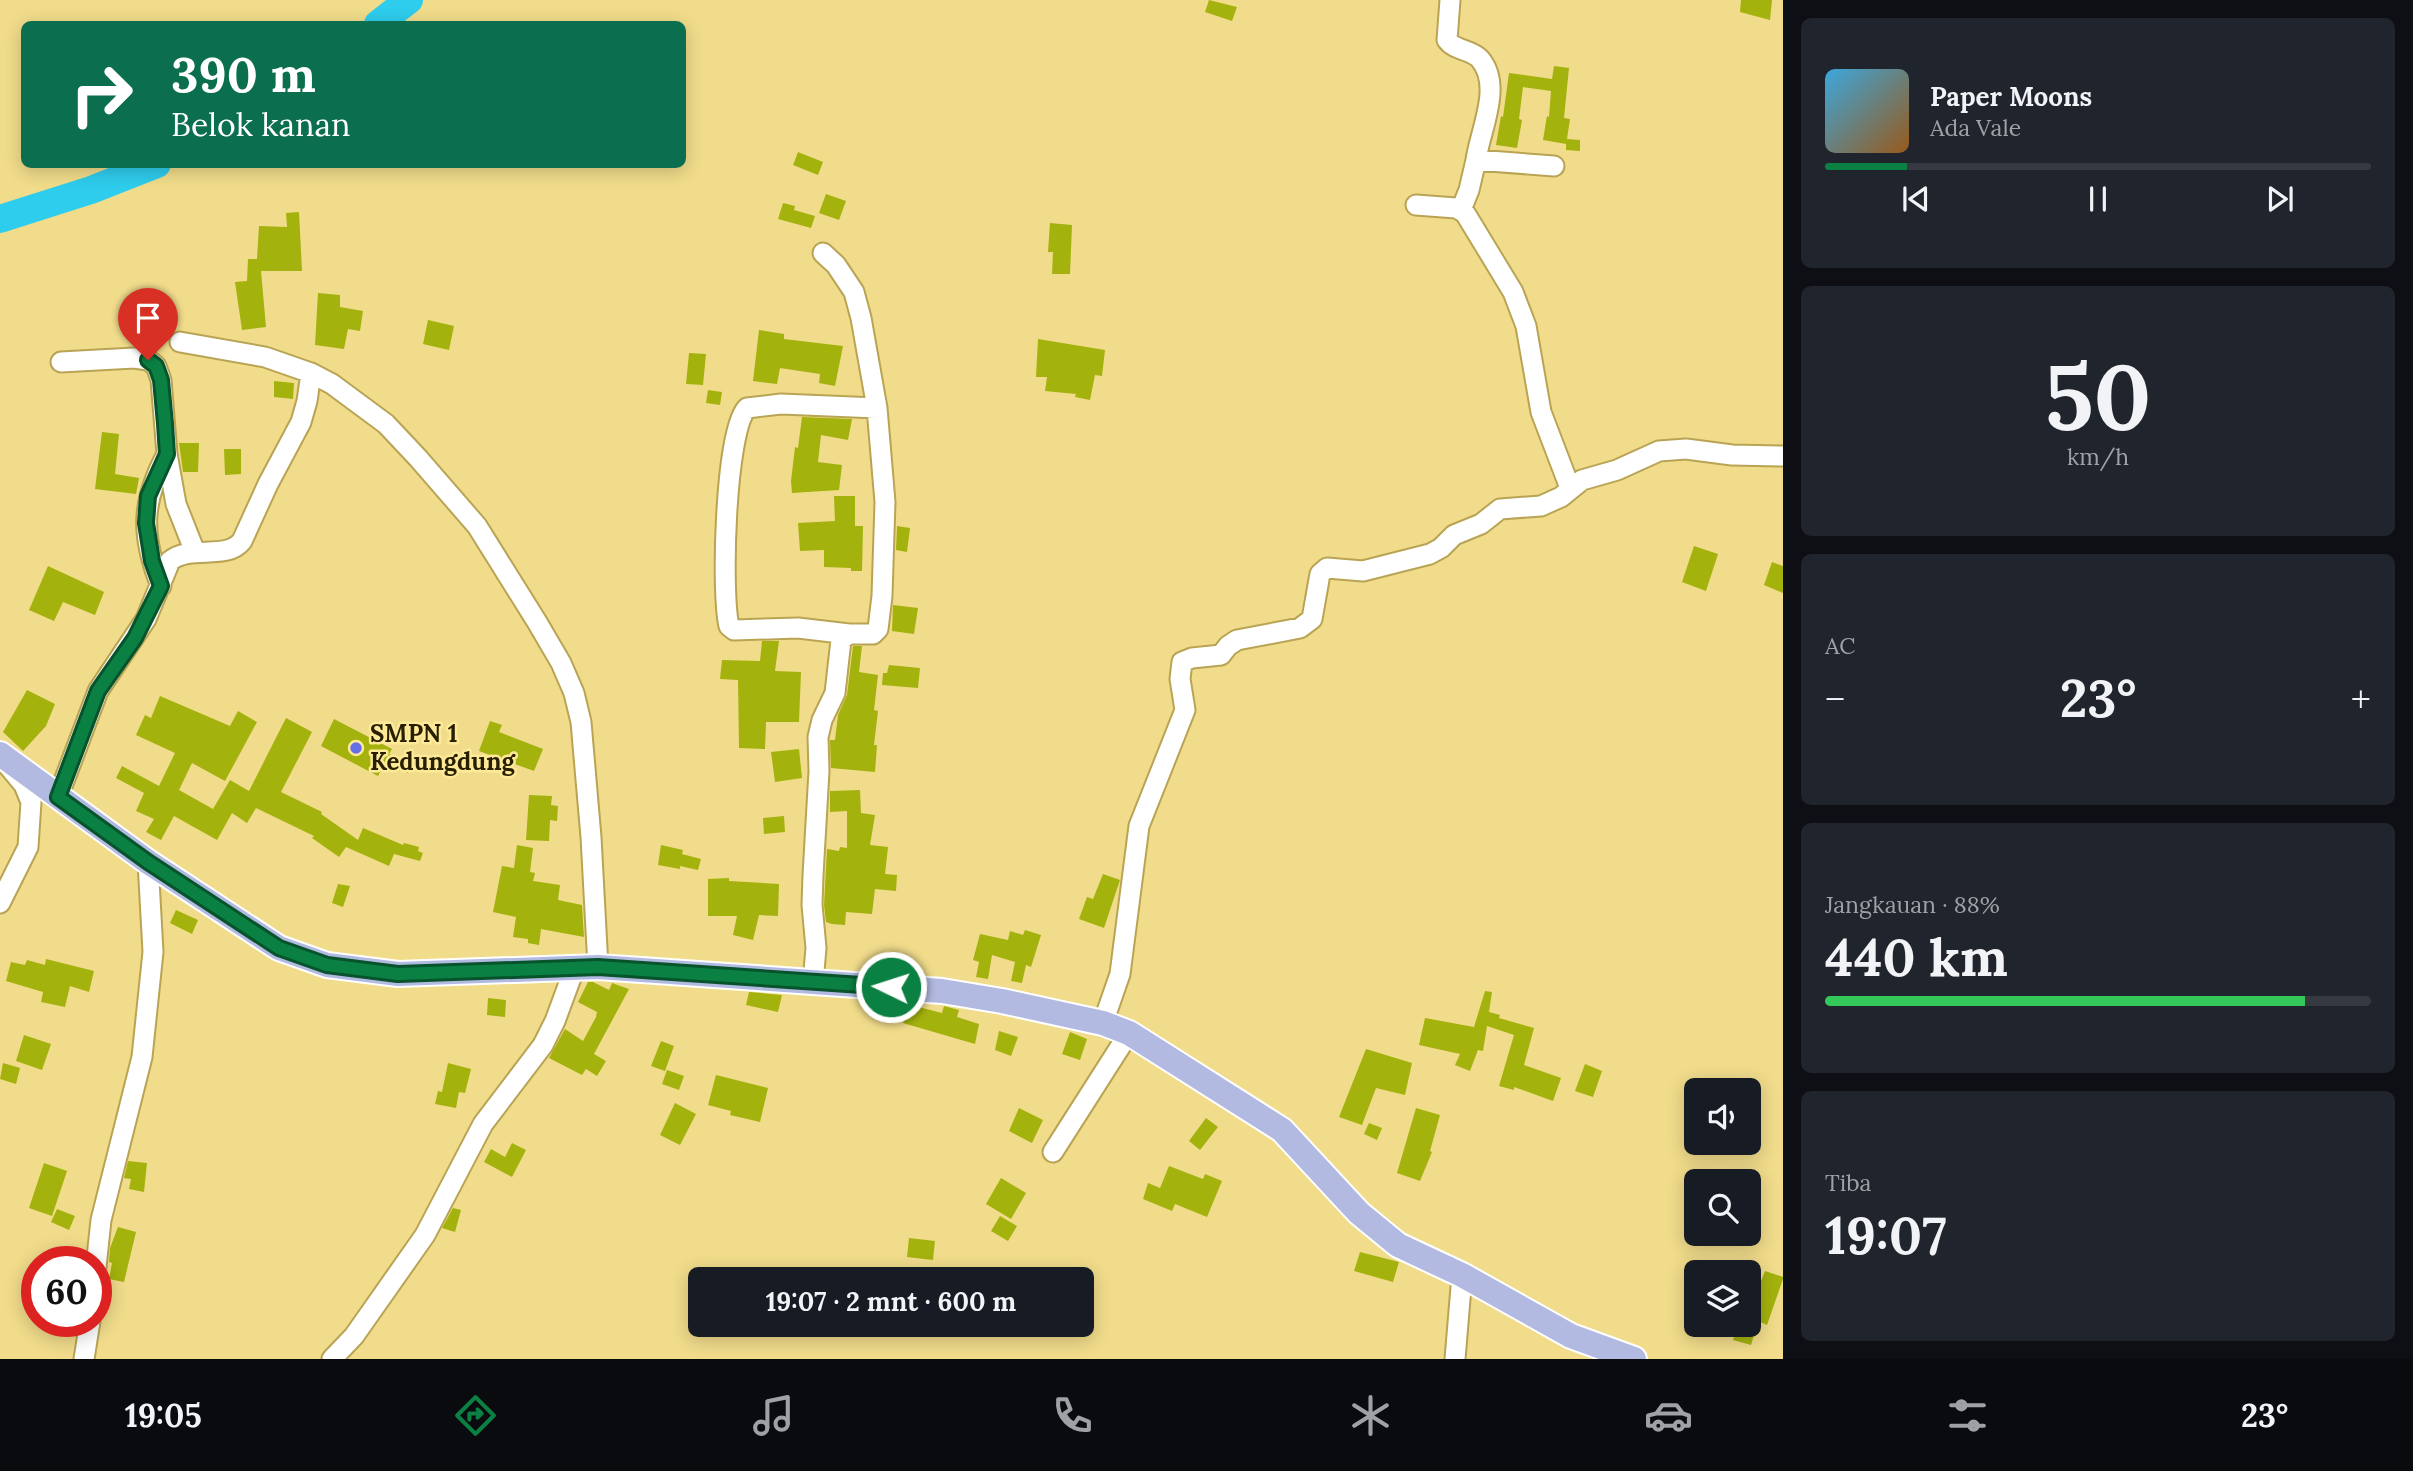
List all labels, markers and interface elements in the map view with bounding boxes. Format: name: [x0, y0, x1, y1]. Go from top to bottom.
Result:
text: 390 m: [171, 43, 316, 105]
icon: right: [56, 49, 147, 140]
text: Paper Moons: [1930, 80, 2092, 113]
text: Belok kanan: [171, 104, 350, 145]
text: Ada Vale: [1930, 113, 2021, 142]
icon: previous: [1897, 180, 1935, 218]
icon: pause: [2079, 180, 2117, 218]
icon: next: [2261, 180, 2299, 218]
pin: [118, 288, 178, 360]
icon: arrive: [129, 299, 167, 337]
text: 50: [2044, 338, 2152, 455]
text: km/h: [2067, 442, 2129, 471]
text: AC: [1825, 631, 1855, 660]
text: 23°: [2060, 665, 2136, 731]
text: −: [1825, 675, 1845, 723]
text: +: [2351, 675, 2371, 723]
place label: SMPN 1 Kedungdung: [370, 718, 516, 777]
marker: SMPN 1 Kedungdung: [348, 740, 364, 756]
text: Jangkauan · 88%: [1825, 890, 2000, 919]
text: 440 km: [1825, 924, 2008, 990]
position arrow: [854, 950, 928, 1024]
map controls: [1684, 1078, 1761, 1337]
button: sound: [1684, 1078, 1761, 1155]
text: Tiba: [1825, 1168, 1871, 1197]
button: search: [1684, 1169, 1761, 1246]
text: 19:07: [1825, 1202, 1947, 1268]
speed limit sign: 60: [21, 1246, 112, 1337]
button: layers: [1684, 1260, 1761, 1337]
text: 19:07 · 2 mnt · 600 m: [766, 1285, 1016, 1318]
icon: directions: [451, 1391, 500, 1440]
icon: music: [749, 1391, 798, 1440]
icon: phone: [1048, 1391, 1097, 1440]
icon: climate: [1346, 1391, 1395, 1440]
icon: car: [1644, 1391, 1693, 1440]
icon: filters: [1943, 1391, 1992, 1440]
text: 19:05: [125, 1395, 202, 1436]
text: 23°: [2241, 1395, 2288, 1436]

